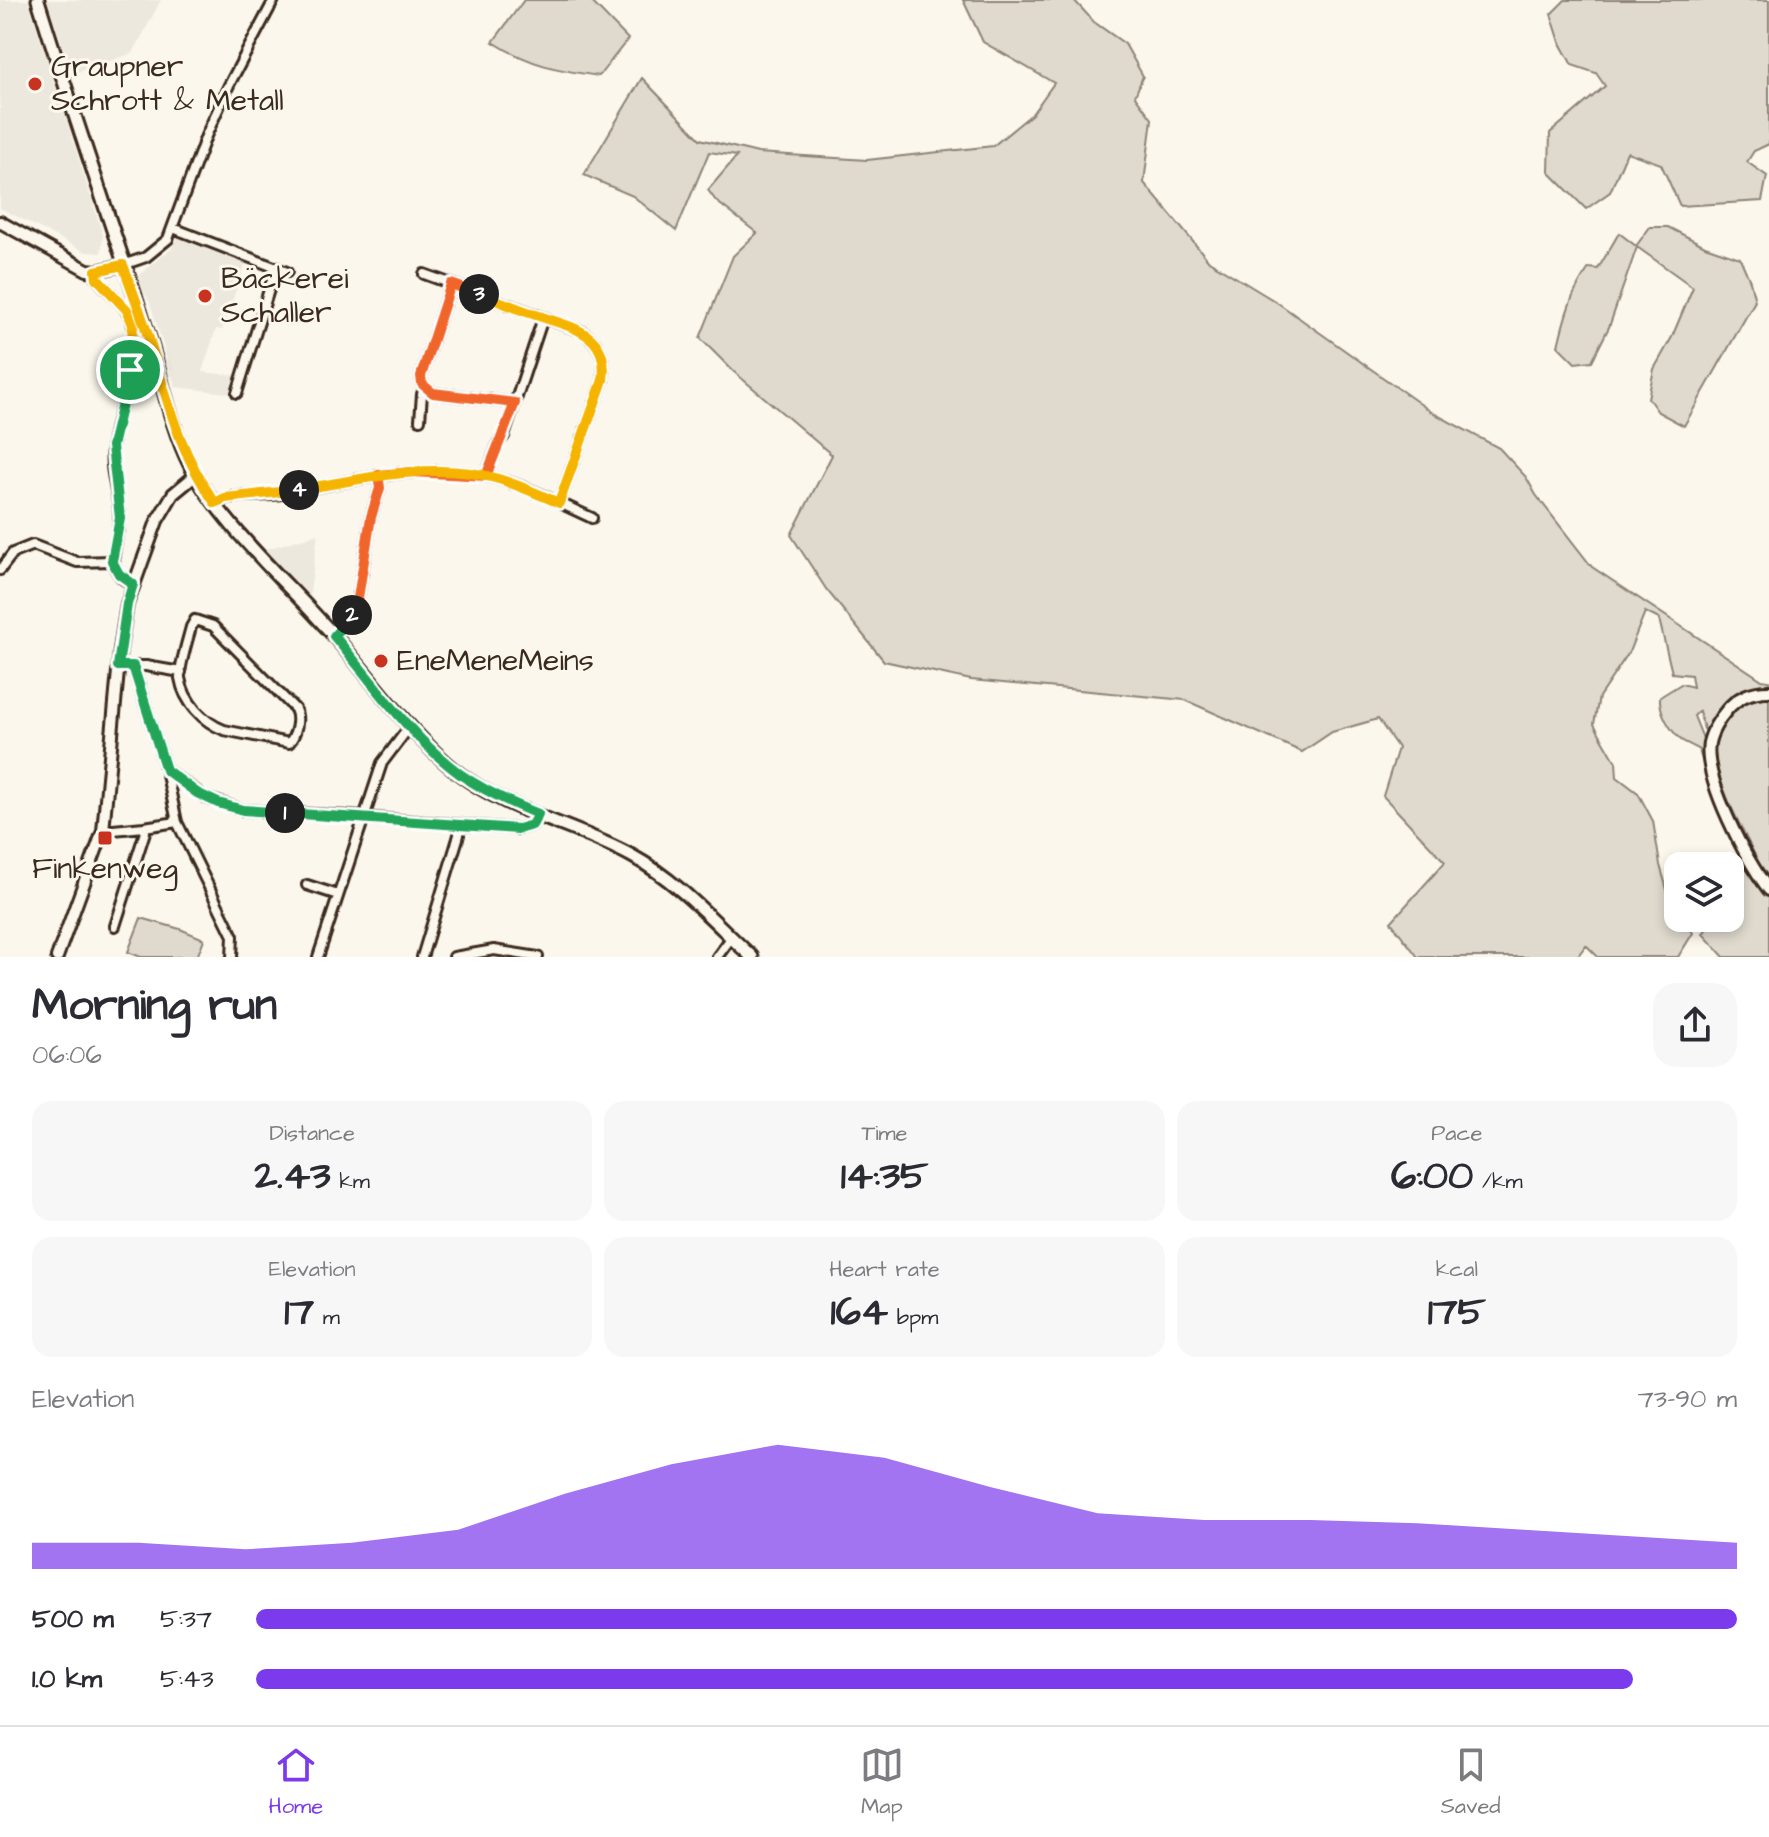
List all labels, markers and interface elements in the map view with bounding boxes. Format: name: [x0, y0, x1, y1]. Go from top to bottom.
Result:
place label: Graupner Schrott & Metall: [51, 46, 284, 122]
marker: Graupner Schrott & Metall: [26, 75, 44, 93]
place label: Bäckerei Schaller: [221, 258, 349, 334]
pin: 3: [459, 274, 499, 314]
text: 3: [473, 278, 485, 309]
marker: Bäckerei Schaller: [196, 287, 214, 305]
pin: [96, 336, 164, 404]
icon: arrive: [108, 348, 152, 392]
pin: 4: [279, 470, 319, 510]
text: 4: [292, 474, 306, 505]
pin: 2: [332, 595, 372, 635]
text: 2: [346, 599, 358, 630]
place label: EneMeneMeins: [397, 640, 594, 682]
marker: EneMeneMeins: [372, 652, 390, 670]
pin: 1: [265, 793, 305, 833]
text: 1: [284, 797, 286, 828]
marker: Finkenweg: [96, 829, 114, 847]
place label: Finkenweg: [32, 848, 178, 891]
map controls: [1664, 852, 1744, 932]
button: layers: [1664, 852, 1744, 932]
text: Morning run: [32, 976, 277, 1037]
button: share: [1653, 983, 1737, 1067]
text: 06:06: [32, 1037, 102, 1073]
text: Distance: [269, 1118, 355, 1149]
text: Time: [861, 1118, 908, 1149]
text: Pace: [1431, 1118, 1482, 1149]
text: 2.43: [254, 1149, 330, 1204]
text: 14:35: [841, 1149, 928, 1204]
text: 6:00: [1391, 1149, 1473, 1204]
text: km: [330, 1166, 370, 1197]
text: /km: [1473, 1166, 1523, 1197]
text: Elevation: [269, 1254, 355, 1285]
text: Heart rate: [829, 1254, 940, 1285]
text: kcal: [1436, 1254, 1478, 1285]
text: 17: [284, 1285, 314, 1340]
text: 164: [831, 1285, 888, 1340]
text: 175: [1428, 1285, 1486, 1340]
text: m: [314, 1302, 340, 1333]
text: bpm: [888, 1302, 938, 1333]
text: Elevation: [32, 1381, 134, 1417]
text: 73–90 m: [1638, 1381, 1737, 1417]
text: 500 m: [32, 1601, 114, 1637]
text: 5:37: [160, 1601, 212, 1637]
text: 1.0 km: [32, 1661, 102, 1697]
text: 5:43: [160, 1661, 214, 1697]
tab: Home: [268, 1743, 323, 1822]
tab: Map: [860, 1743, 904, 1822]
tab: Saved: [1441, 1743, 1501, 1822]

